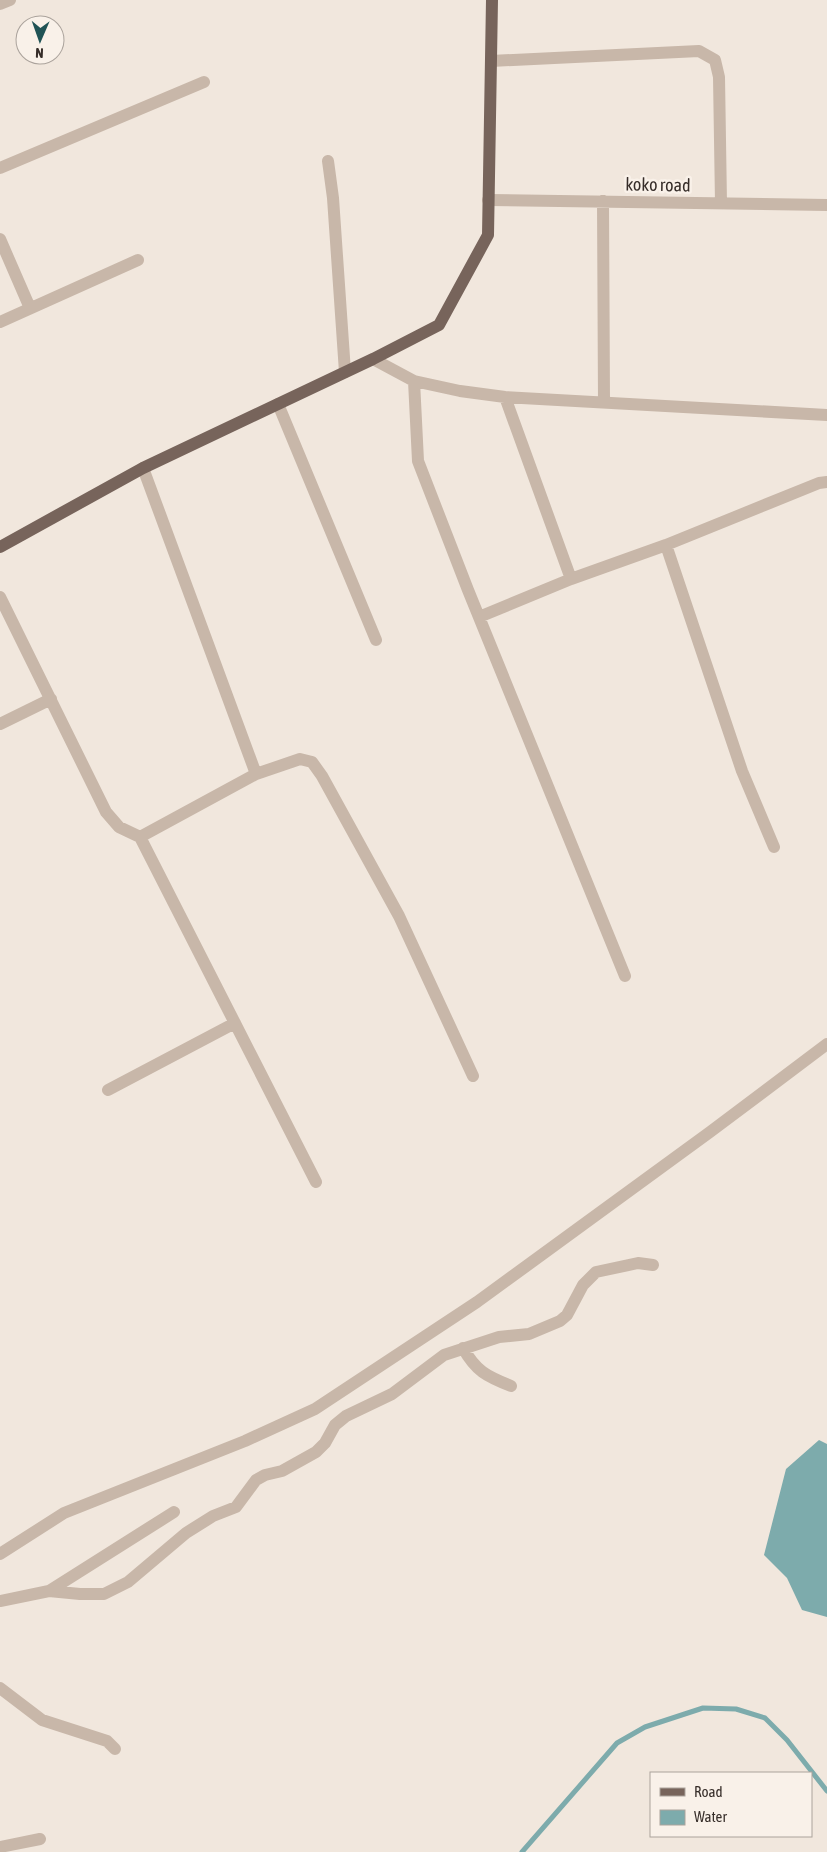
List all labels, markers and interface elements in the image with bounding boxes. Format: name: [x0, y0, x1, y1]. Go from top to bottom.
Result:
north arrow: [15, 15, 65, 65]
text: N: [35, 45, 44, 61]
street label: koko road: [625, 173, 691, 196]
legend: [650, 1772, 812, 1837]
text: Road: [694, 1783, 723, 1800]
text: Water: [694, 1808, 727, 1825]

